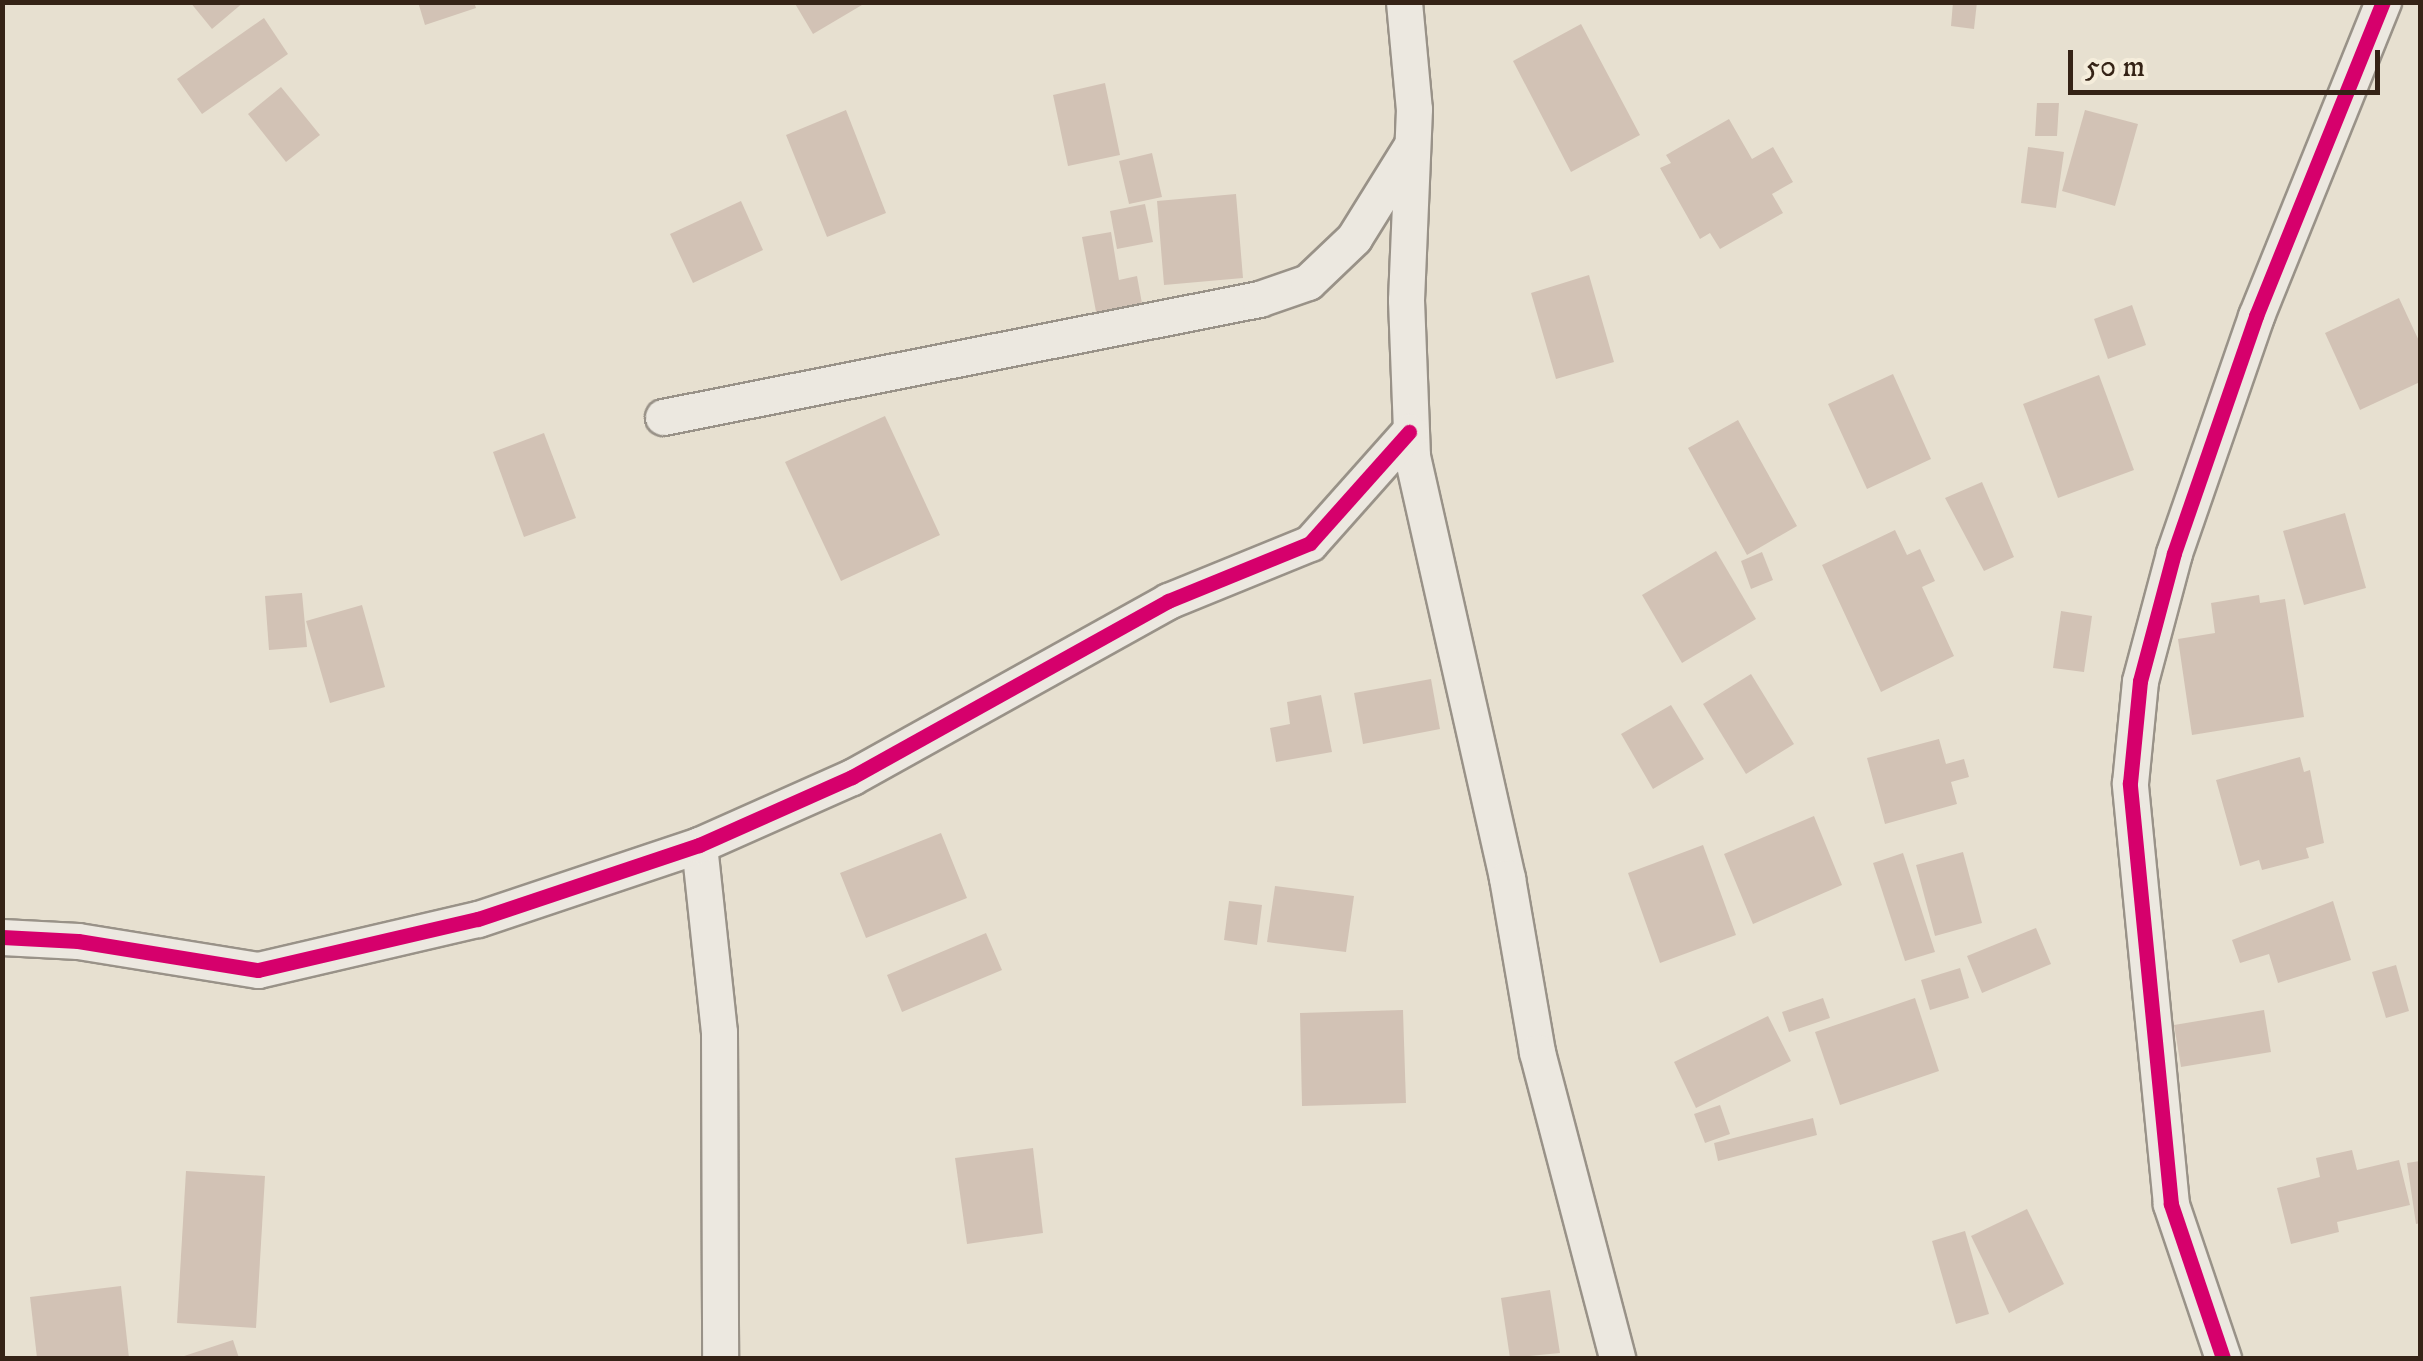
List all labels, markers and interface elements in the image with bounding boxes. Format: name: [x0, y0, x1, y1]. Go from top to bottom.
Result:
scale bar: [2073, 30, 2386, 92]
text: 50 m: [2085, 49, 2145, 86]

